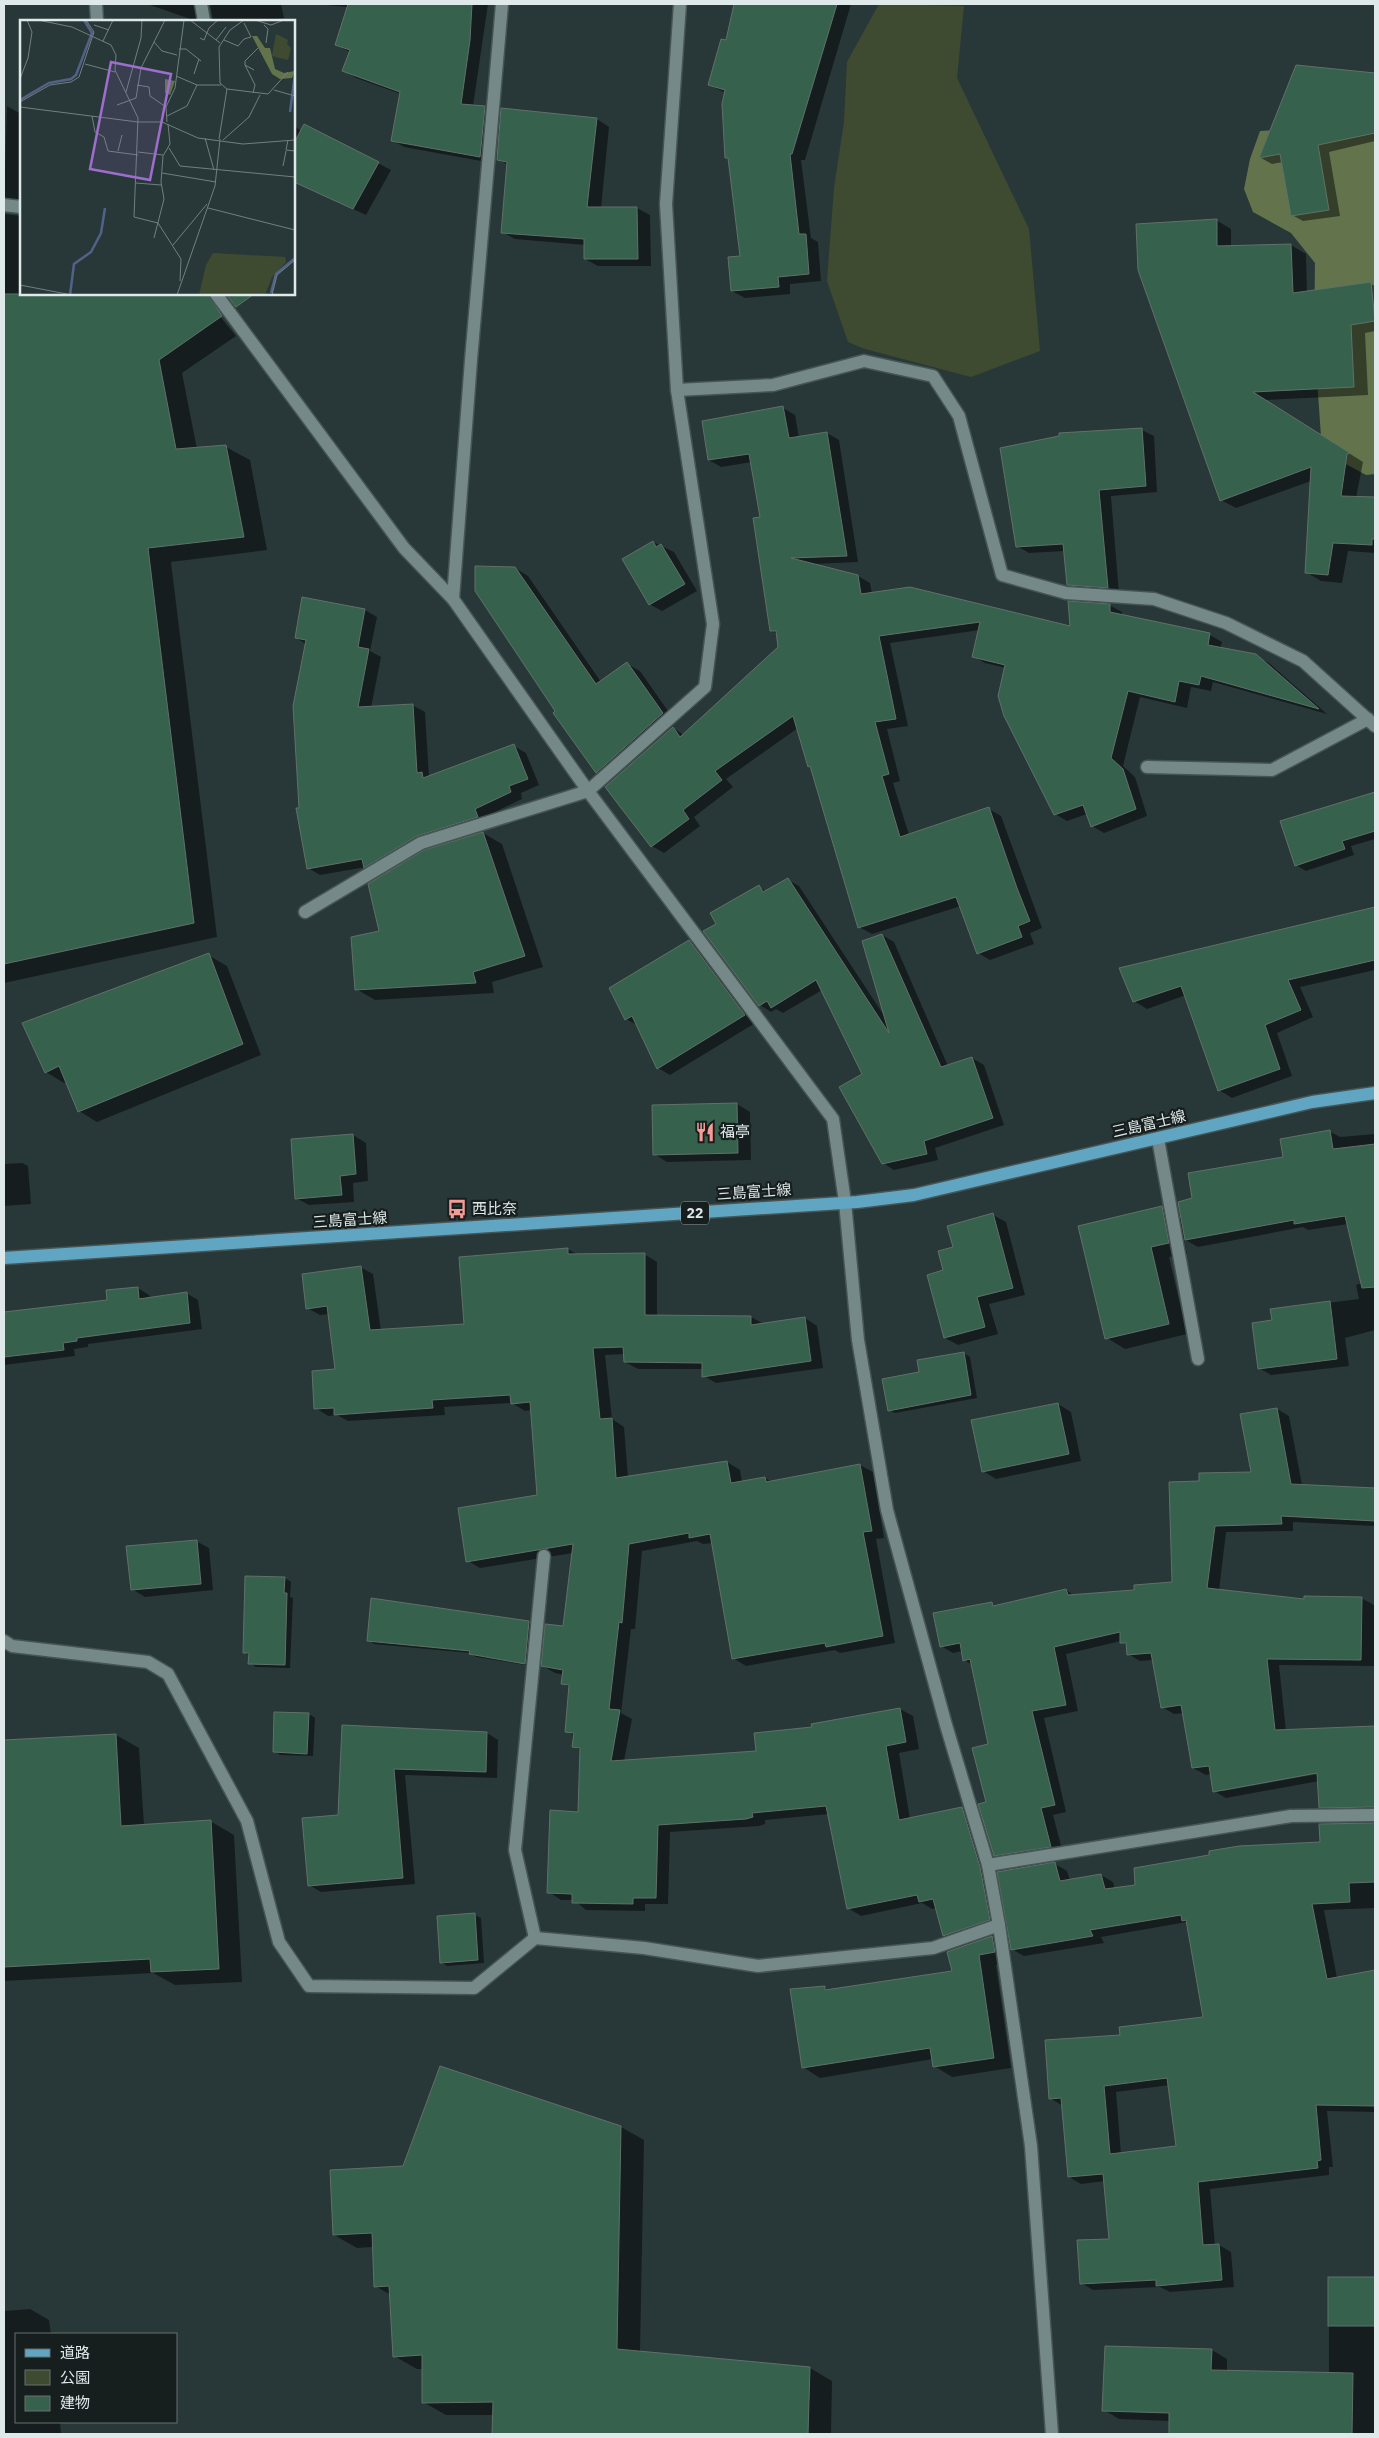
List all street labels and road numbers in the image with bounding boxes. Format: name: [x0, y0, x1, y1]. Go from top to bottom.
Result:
street label: 三島富士線: [1110, 1106, 1188, 1141]
street label: 三島富士線: [716, 1179, 792, 1204]
road number: 22: [681, 1202, 709, 1224]
street label: 三島富士線: [312, 1207, 388, 1232]

